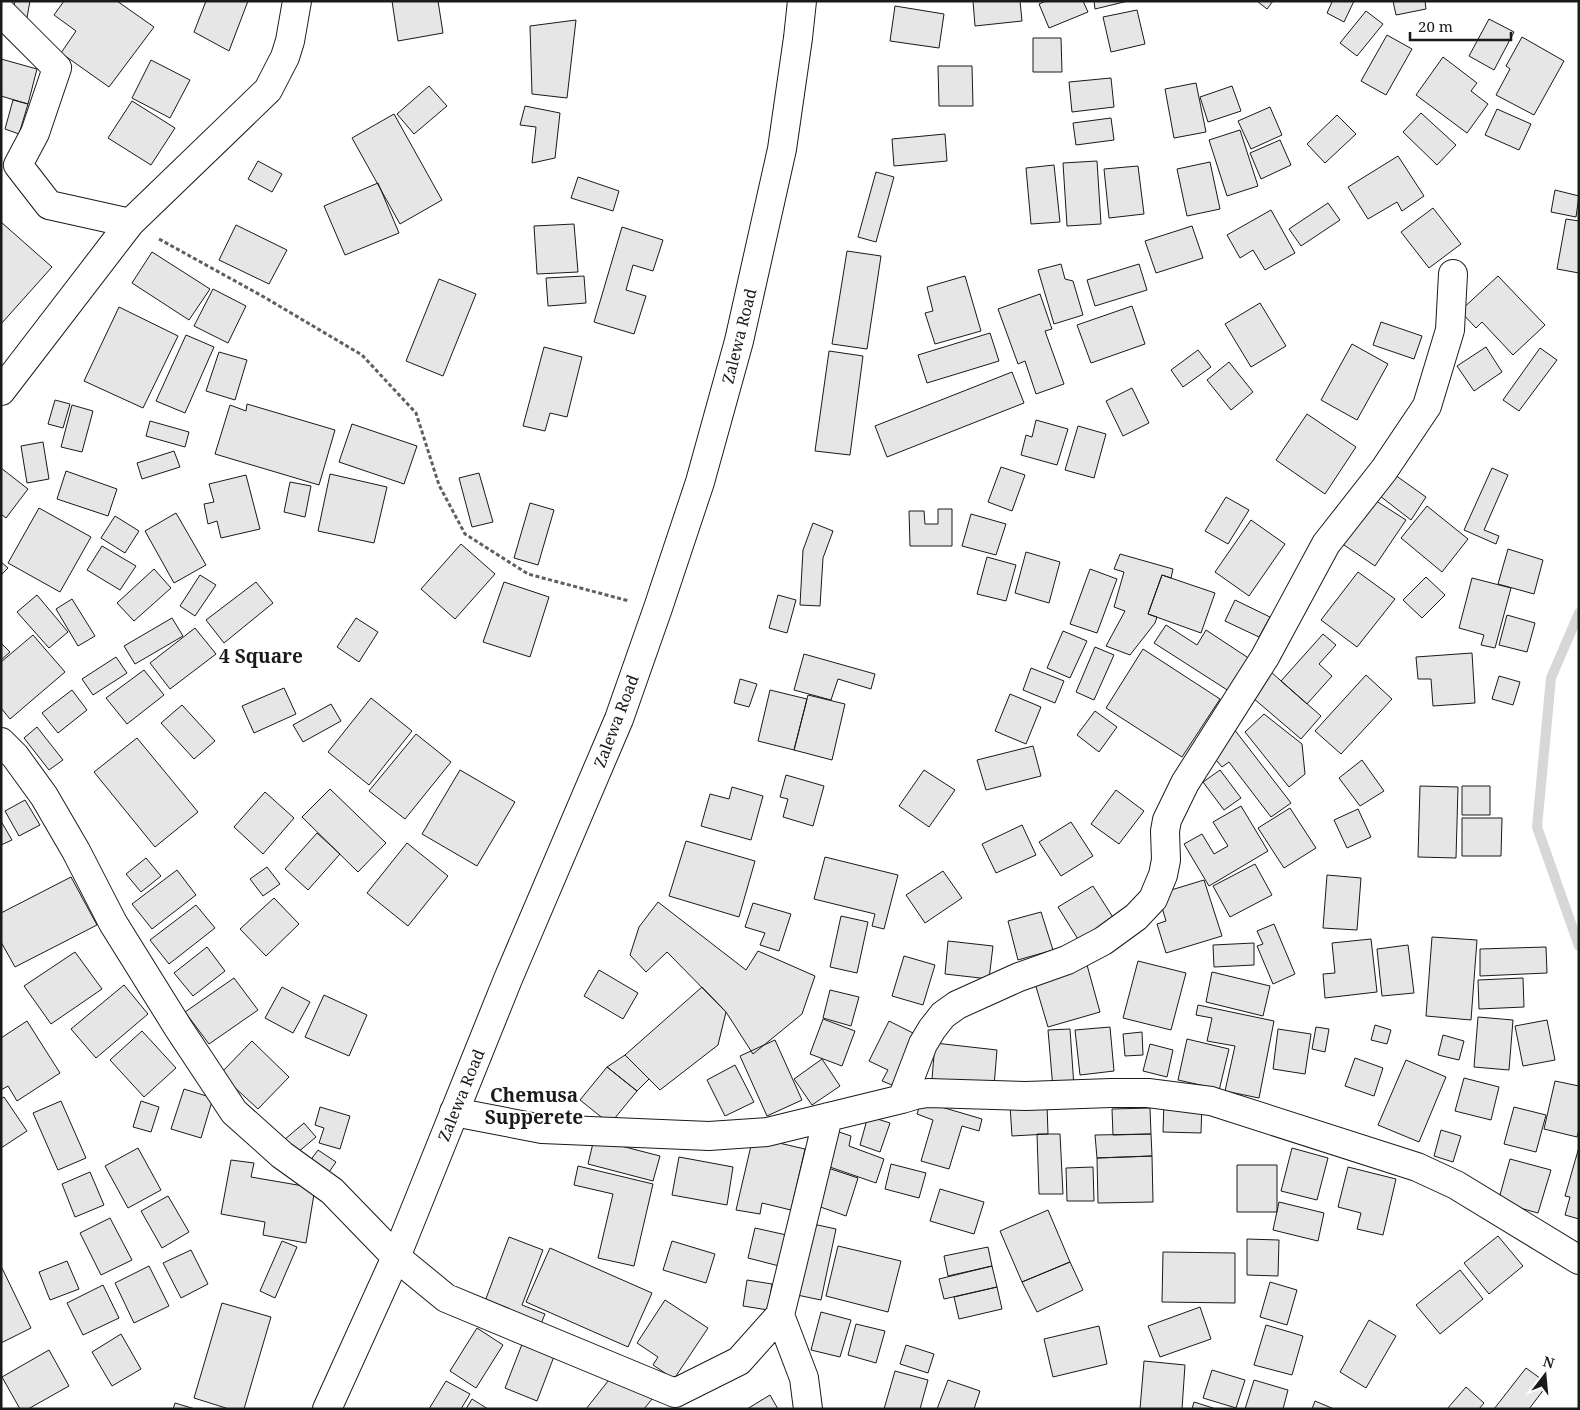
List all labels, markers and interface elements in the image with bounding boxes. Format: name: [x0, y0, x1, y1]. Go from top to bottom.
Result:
scale bar: [1410, 10, 1511, 42]
text: 20 m: [1418, 16, 1453, 36]
street label: Zalewa Road: [717, 286, 762, 386]
district label: 4 Square: [219, 643, 303, 669]
street label: Zalewa Road: [588, 671, 644, 770]
street label: Zalewa Road: [433, 1046, 490, 1144]
district label: Chemusa Supperete: [485, 1082, 583, 1130]
north arrow: [1520, 1350, 1570, 1400]
text: N: [1541, 1351, 1557, 1373]

